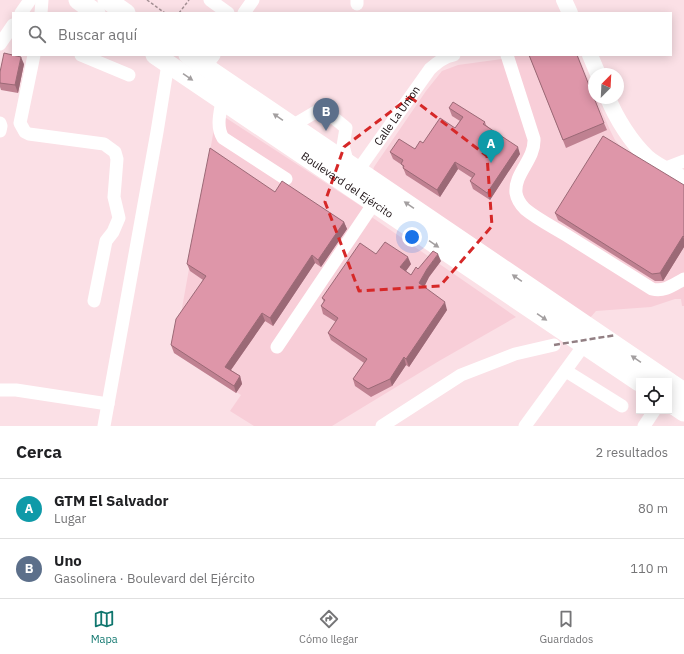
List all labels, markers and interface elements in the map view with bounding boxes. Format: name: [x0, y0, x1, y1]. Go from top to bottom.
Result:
search box: [12, 12, 672, 56]
icon: search: [26, 23, 48, 45]
text: Buscar aquí: [58, 25, 137, 44]
north arrow: [588, 68, 624, 104]
one-way arrow: [182, 73, 193, 81]
street label: Calle La Union: [371, 83, 423, 148]
pin: B: [313, 98, 339, 131]
one-way arrow: [273, 113, 283, 121]
pin: A: [478, 130, 504, 163]
street label: Boulevard del Ejército: [298, 149, 396, 221]
one-way arrow: [404, 201, 415, 209]
your location: [402, 227, 422, 247]
one-way arrow: [429, 240, 440, 248]
one-way arrow: [512, 274, 522, 282]
one-way arrow: [537, 313, 547, 321]
one-way arrow: [630, 355, 641, 363]
map controls: [636, 378, 672, 414]
button: locate: [636, 378, 672, 414]
text: Cerca: [16, 441, 62, 463]
text: 2 resultados: [595, 444, 668, 461]
text: GTM El Salvador: [54, 491, 168, 510]
text: A: [25, 500, 33, 517]
text: 80 m: [638, 500, 668, 517]
text: Lugar: [54, 510, 86, 527]
text: Uno: [54, 551, 82, 570]
text: B: [25, 560, 33, 577]
text: 110 m: [630, 560, 668, 577]
text: Gasolinera · Boulevard del Ejército: [54, 570, 255, 587]
tab: Mapa: [91, 608, 118, 646]
tab: Cómo llegar: [299, 608, 358, 646]
tab: Guardados: [539, 608, 593, 646]

